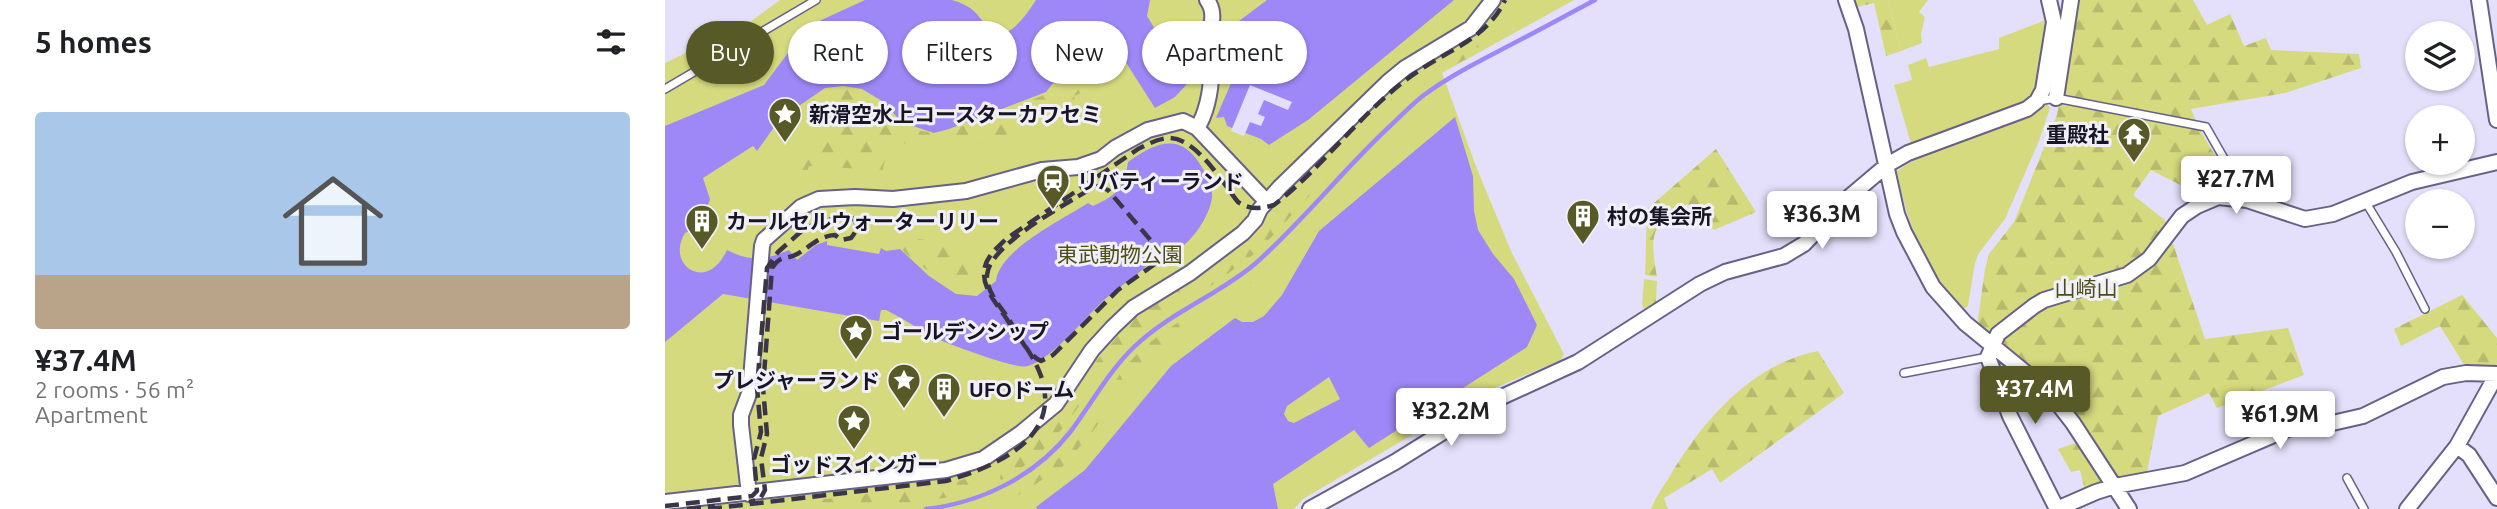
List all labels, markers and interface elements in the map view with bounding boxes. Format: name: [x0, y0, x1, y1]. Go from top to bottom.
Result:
chip: Buy: [686, 21, 774, 84]
chip: Rent: [788, 21, 888, 84]
chip: Filters: [902, 21, 1017, 84]
chip: New: [1031, 21, 1128, 84]
chip: Apartment: [1142, 21, 1307, 84]
map controls: [2405, 21, 2475, 259]
button: layers: [2405, 21, 2475, 91]
icon: filters: [592, 23, 630, 61]
text: 5 homes: [35, 25, 152, 59]
place icon: 新滑空水上コースターカワセミ: [766, 95, 804, 144]
place label: 新滑空水上コースターカワセミ: [809, 102, 1102, 126]
button: +: [2405, 105, 2475, 175]
temple icon: 重殿社: [2115, 115, 2153, 164]
place label: 重殿社: [2046, 122, 2109, 146]
pin: ¥27.7M: [2179, 156, 2293, 216]
icon: home: [270, 158, 396, 284]
station icon: リバティーランド: [1034, 162, 1072, 211]
text: ¥27.7M: [2197, 166, 2275, 191]
place label: リバティーランド: [1077, 169, 1244, 193]
button: −: [2405, 189, 2475, 259]
pin: ¥36.3M: [1765, 191, 1879, 251]
building icon: 村の集会所: [1564, 197, 1602, 246]
text: ¥36.3M: [1783, 201, 1861, 226]
building icon: カールセルウォーターリリー: [683, 202, 721, 251]
place label: 村の集会所: [1607, 204, 1712, 228]
place label: カールセルウォーターリリー: [726, 209, 999, 233]
park label: 東武動物公園: [1057, 242, 1183, 266]
park label: 山崎山: [2055, 276, 2118, 300]
place icon: ゴールデンシップ: [837, 312, 875, 361]
place label: ゴールデンシップ: [881, 319, 1049, 343]
text: ¥37.4M: [35, 343, 137, 377]
place icon: プレジャーランド: [885, 361, 923, 410]
pin: ¥37.4M: [1978, 366, 2092, 426]
place label: プレジャーランド: [713, 368, 880, 392]
building icon: UFOドーム: [925, 370, 963, 419]
text: ¥37.4M: [1996, 376, 2074, 401]
text: 2 rooms · 56 m²: [35, 377, 194, 402]
place label: UFOドーム: [969, 377, 1074, 401]
pin: ¥32.2M: [1394, 388, 1508, 448]
pin: ¥61.9M: [2223, 392, 2337, 451]
text: ¥32.2M: [1412, 398, 1490, 423]
text: ¥61.9M: [2241, 401, 2319, 426]
text: Apartment: [35, 402, 148, 427]
place icon: ゴッドスインガー: [835, 402, 873, 451]
place label: ゴッドスインガー: [770, 452, 938, 476]

